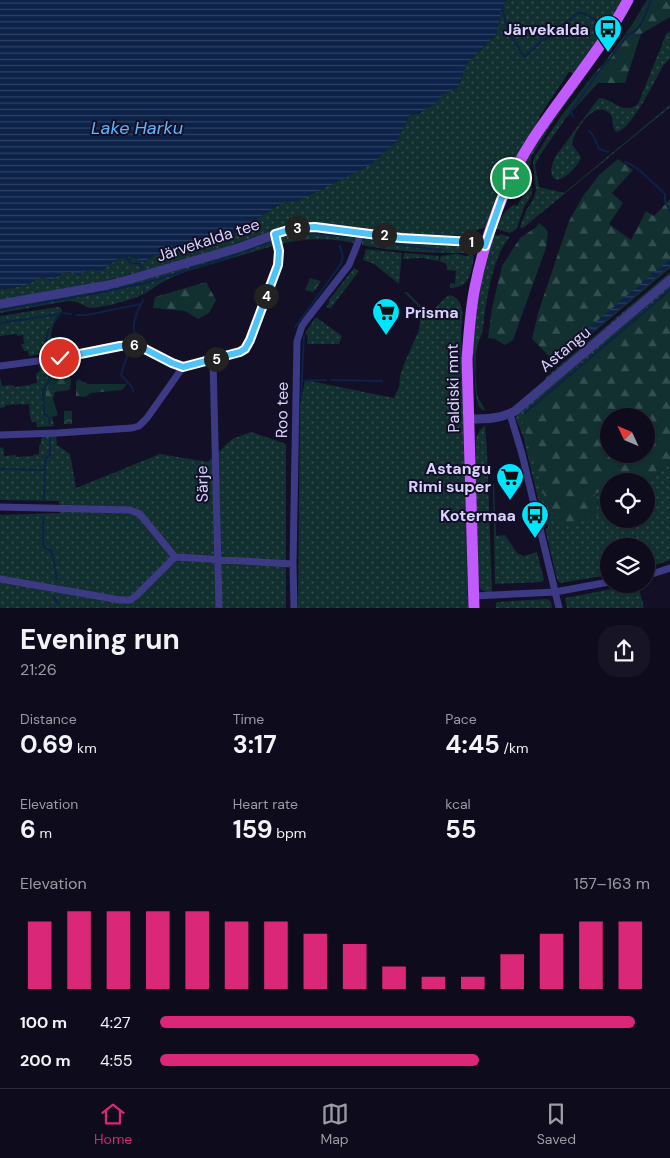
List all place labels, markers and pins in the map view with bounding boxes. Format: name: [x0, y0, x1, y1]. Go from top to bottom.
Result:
bus stop icon: Järvekalda: [593, 14, 623, 53]
place label: Järvekalda: [504, 19, 589, 40]
pin: [490, 157, 532, 199]
pin: 3: [284, 216, 310, 240]
pin: 2: [372, 222, 396, 248]
pin: 1: [458, 230, 484, 254]
pin: 4: [254, 284, 278, 308]
supermarket icon: Prisma: [371, 297, 401, 336]
place label: Prisma: [405, 302, 459, 323]
pin: 6: [122, 332, 146, 358]
pin: [39, 337, 81, 379]
pin: 5: [204, 346, 228, 372]
place label: Astangu Rimi super: [408, 458, 491, 497]
supermarket icon: Astangu Rimi super: [495, 462, 525, 501]
bus stop icon: Kotermaa: [520, 500, 550, 539]
place label: Kotermaa: [440, 505, 516, 526]

